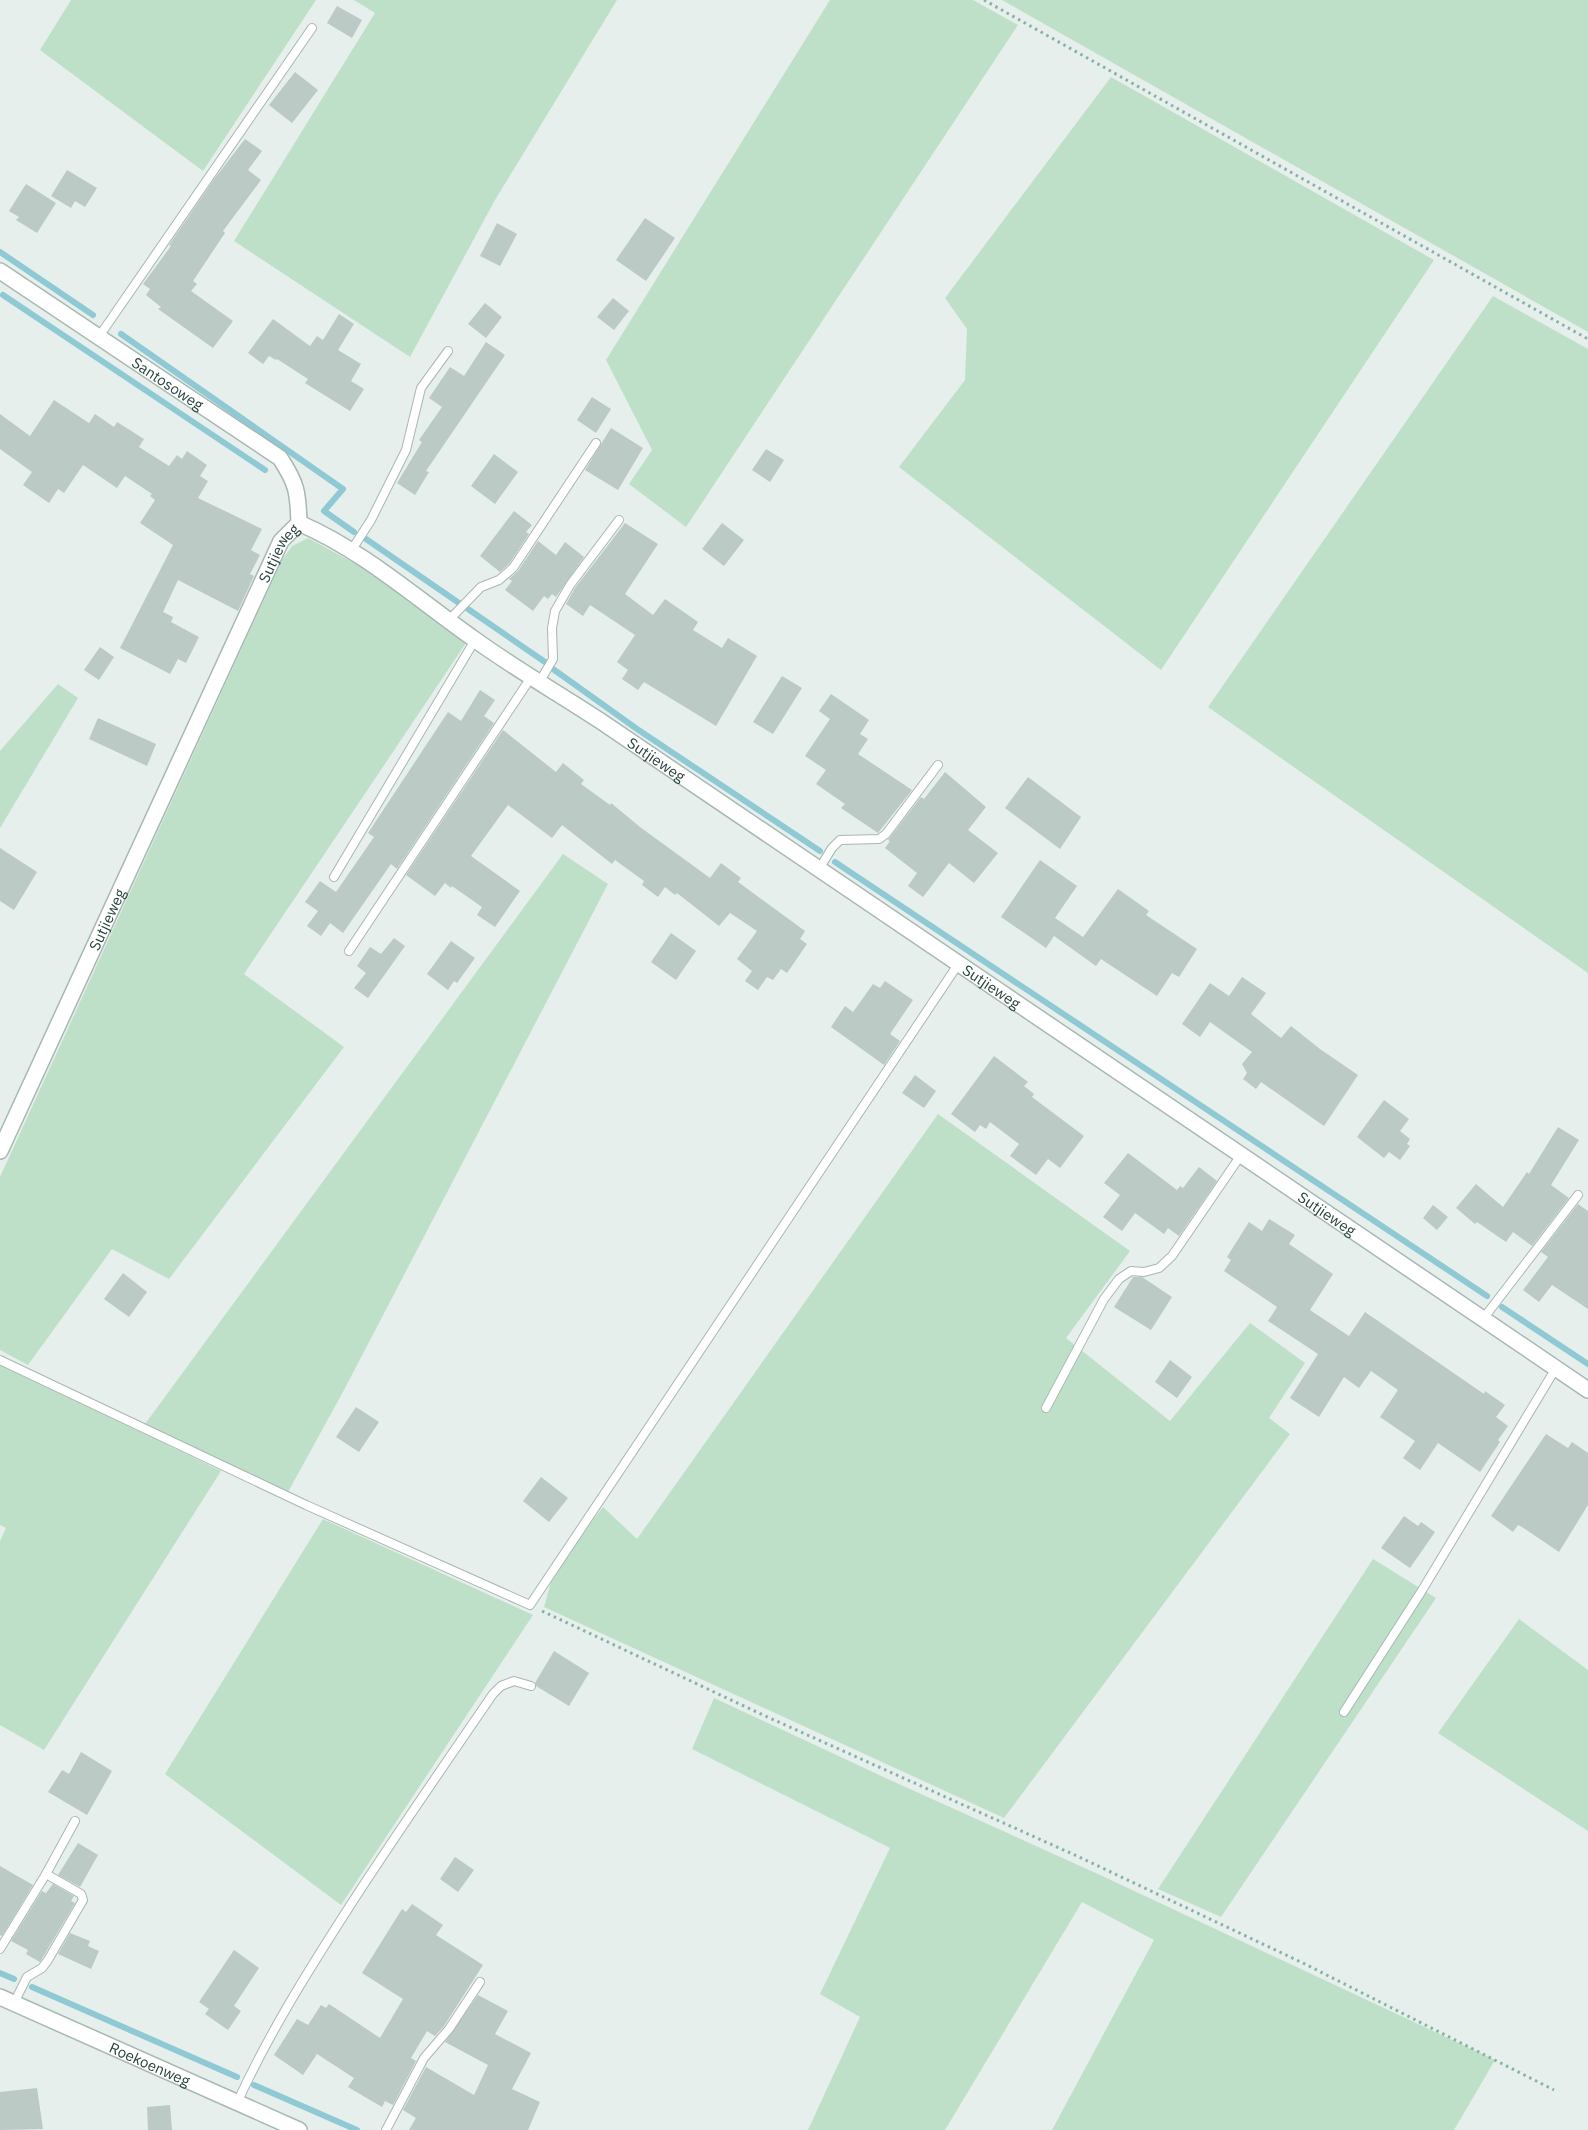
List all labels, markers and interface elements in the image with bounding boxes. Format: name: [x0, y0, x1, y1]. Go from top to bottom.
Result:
street label: Santosoweg: [129, 352, 207, 414]
street label: Sutjieweg: [254, 519, 303, 585]
street label: Sutjieweg: [624, 733, 689, 785]
street label: Sutjieweg: [84, 885, 129, 953]
street label: Sutjieweg: [959, 960, 1025, 1013]
street label: Sutjieweg: [1295, 1187, 1360, 1240]
street label: Roekoenweg: [106, 2037, 193, 2090]

